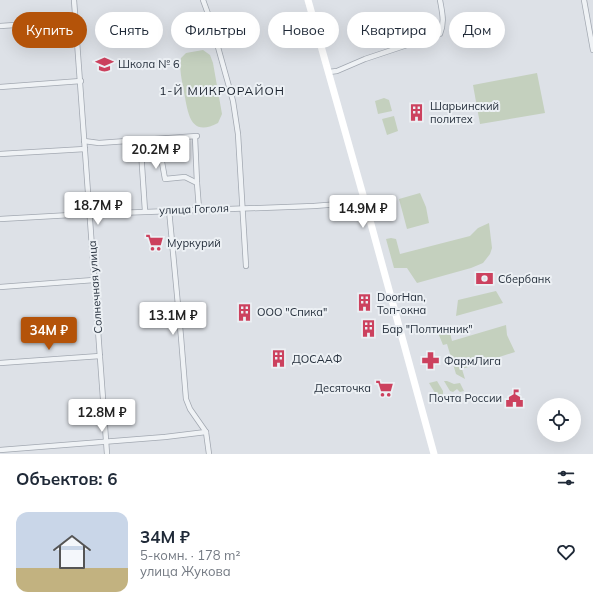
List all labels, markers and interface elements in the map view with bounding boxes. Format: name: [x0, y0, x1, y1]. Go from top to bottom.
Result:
chip: Купить: [12, 12, 87, 48]
chip: Снять: [95, 12, 163, 48]
chip: Фильтры: [171, 12, 260, 48]
chip: Новое: [268, 12, 339, 48]
chip: Квартира: [347, 12, 441, 48]
chip: Дом: [449, 12, 505, 48]
school or university icon: Школа № 6: [95, 54, 115, 74]
place label: Школа № 6: [118, 57, 180, 71]
district label: 1-Й МИКРОРАЙОН: [159, 83, 285, 98]
place label: Шарьинский политех: [430, 99, 499, 126]
building icon: Шарьинский политех: [407, 102, 427, 122]
pin: 20.2M ₽: [119, 136, 193, 170]
text: 20.2M ₽: [131, 141, 181, 157]
pin: 18.7M ₽: [61, 192, 135, 226]
pin: 14.9M ₽: [326, 195, 400, 229]
text: 18.7M ₽: [73, 197, 123, 213]
text: 14.9M ₽: [338, 200, 388, 216]
street label: улица Гоголя: [159, 201, 229, 217]
supermarket icon: Муркурий: [144, 233, 164, 253]
place label: Муркурий: [167, 236, 221, 250]
street label: Солнечная улица: [85, 240, 105, 334]
bank icon: Сбербанк: [475, 269, 495, 289]
place label: Сбербанк: [498, 272, 550, 286]
place label: DoorHan, Топ-окна: [377, 290, 426, 317]
building icon: DoorHan, Топ-окна: [354, 293, 374, 313]
pin: 13.1M ₽: [136, 302, 210, 336]
building icon: ООО "Спика": [234, 302, 254, 322]
place label: ООО "Спика": [257, 305, 327, 319]
text: 13.1M ₽: [148, 307, 198, 323]
pin: 34M ₽: [21, 317, 77, 351]
building icon: Бар "Полтинник": [359, 319, 379, 339]
text: 34M ₽: [30, 322, 68, 338]
place label: Бар "Полтинник": [382, 322, 473, 336]
building icon: ДОСААФ: [269, 349, 289, 369]
pharmacy icon: ФармЛига: [421, 351, 441, 371]
place label: ДОСААФ: [292, 352, 342, 366]
place label: ФармЛига: [444, 354, 501, 368]
supermarket icon: Десяточка: [374, 378, 394, 398]
place label: Десяточка: [314, 381, 371, 395]
public building icon: Почта России: [505, 388, 525, 408]
place label: Почта России: [429, 391, 502, 405]
map controls: [537, 398, 581, 442]
button: locate: [537, 398, 581, 442]
pin: 12.8M ₽: [65, 399, 139, 433]
text: 12.8M ₽: [77, 404, 127, 420]
icon: filters: [555, 467, 577, 489]
text: Объектов: 6: [16, 468, 117, 489]
text: 34M ₽: [140, 526, 190, 547]
icon: home: [48, 528, 96, 576]
icon: heart: [555, 541, 577, 563]
text: 5-комн. · 178 m²: [140, 547, 240, 563]
text: улица Жукова: [140, 563, 231, 579]

